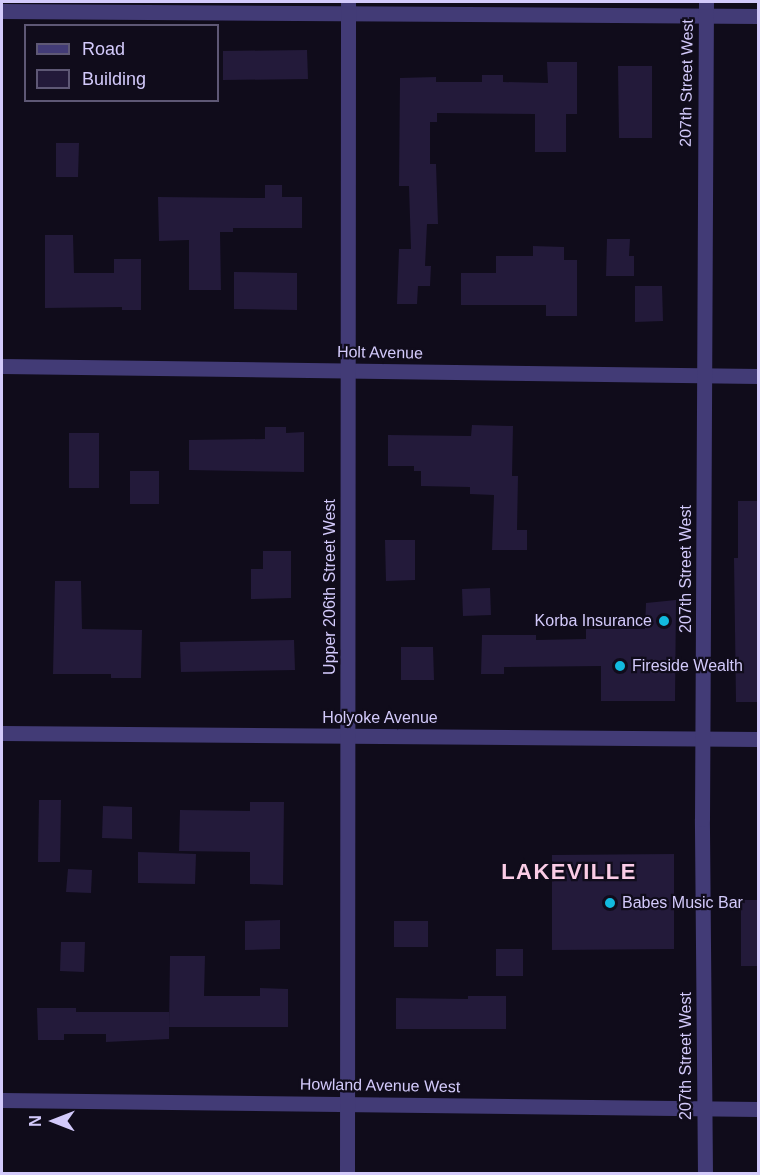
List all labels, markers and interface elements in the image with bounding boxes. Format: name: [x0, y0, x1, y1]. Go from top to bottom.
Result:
street label: 207th Street West: [676, 19, 698, 147]
legend: [24, 24, 219, 102]
text: Road: [82, 39, 125, 59]
text: Building: [82, 69, 146, 89]
street label: Holt Avenue: [336, 343, 424, 363]
street label: Upper 206th Street West: [320, 499, 340, 675]
street label: 207th Street West: [676, 505, 696, 633]
place label: Korba Insurance: [535, 611, 652, 631]
marker: Korba Insurance: [657, 614, 671, 628]
place label: Fireside Wealth: [632, 656, 743, 676]
marker: Fireside Wealth: [613, 659, 627, 673]
street label: Holyoke Avenue: [322, 708, 438, 728]
district label: LAKEVILLE: [501, 859, 637, 885]
place label: Babes Music Bar: [622, 893, 743, 913]
marker: Babes Music Bar: [603, 896, 617, 910]
street label: 207th Street West: [676, 992, 696, 1120]
street label: Howland Avenue West: [299, 1075, 461, 1097]
north arrow: [24, 1091, 84, 1151]
text: N: [27, 1115, 44, 1127]

